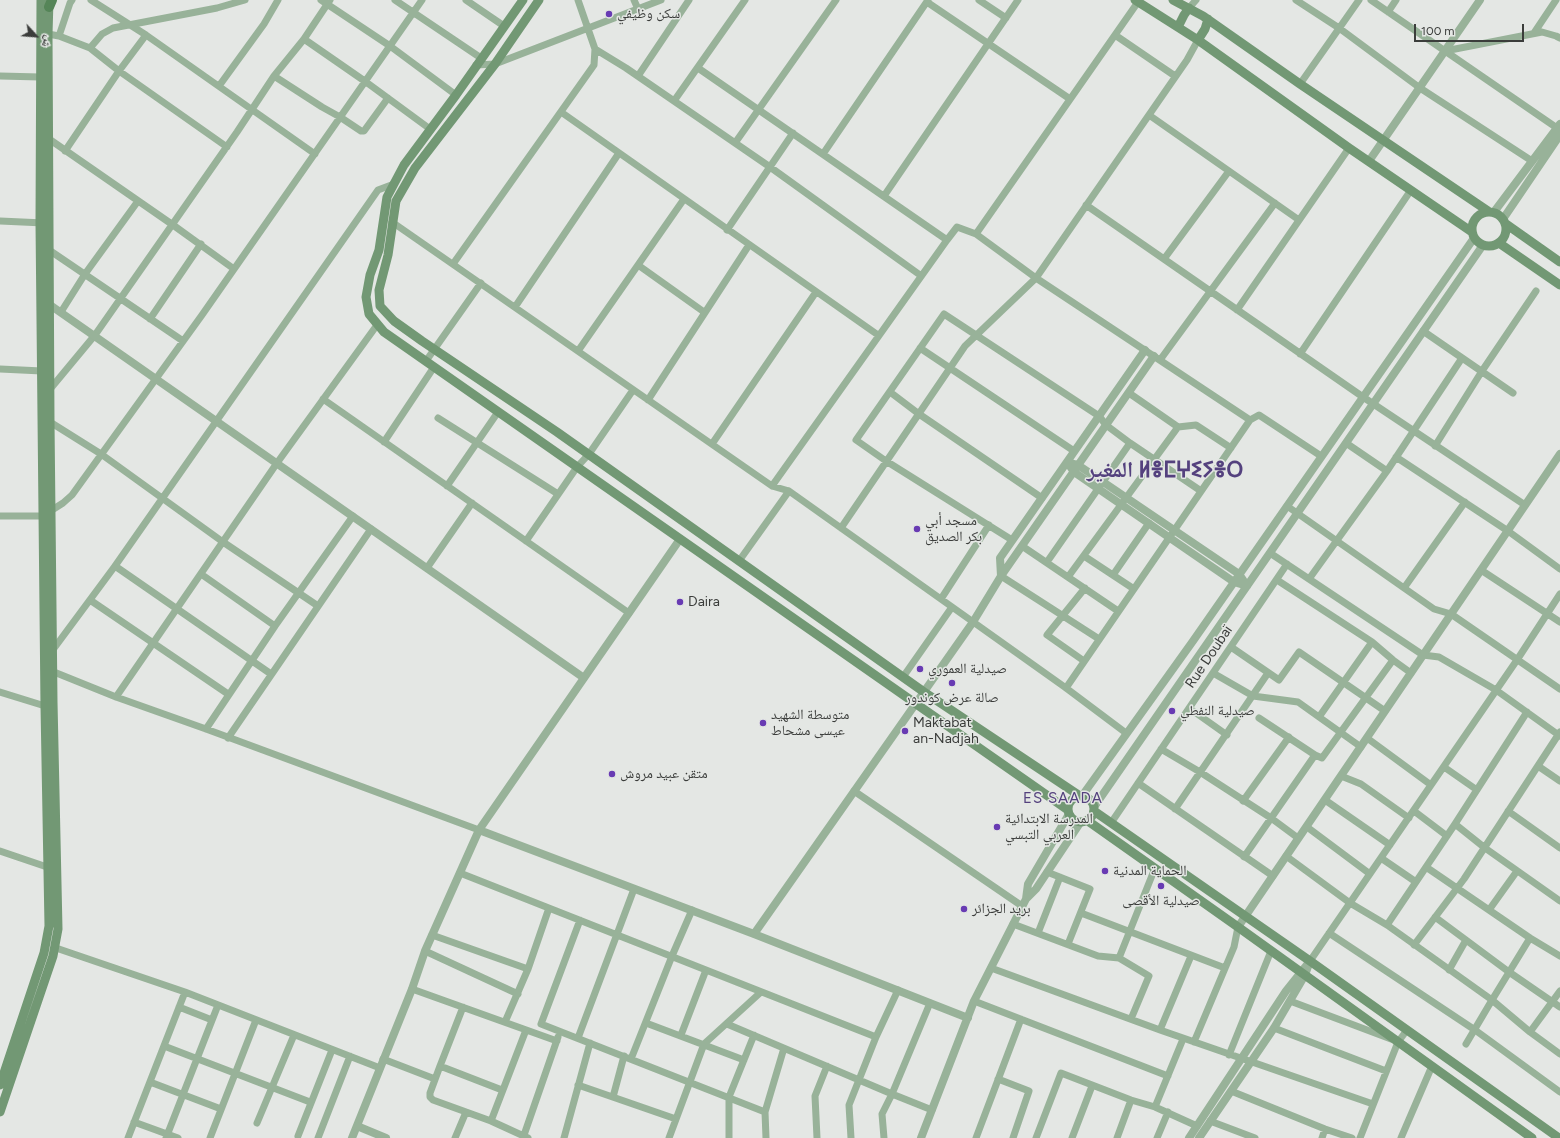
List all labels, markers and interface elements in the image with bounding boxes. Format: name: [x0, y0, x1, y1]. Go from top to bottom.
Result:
place label: سكن وظيفي: [617, 6, 680, 22]
marker: سكن وظيفي: [604, 9, 614, 19]
north arrow: [16, 16, 56, 56]
scale bar: [1416, 16, 1526, 42]
text: 100 m: [1421, 24, 1455, 38]
text: ش: [39, 33, 56, 50]
district label: المغير ⵍⴻⵎⵖⵉⵢⴻⵔ: [1087, 458, 1243, 484]
place label: مسجد أبي بكر الصديق: [925, 513, 982, 546]
marker: مسجد أبي بكر الصديق: [912, 524, 922, 534]
place label: Daira: [688, 594, 720, 610]
marker: Daira: [675, 597, 685, 607]
street label: Rue Doubaï: [1182, 623, 1236, 691]
place label: صيدلية العموري: [928, 661, 1007, 677]
marker: صيدلية العموري: [915, 664, 925, 674]
marker: صالة عرض كوندور: [947, 678, 957, 688]
place label: صالة عرض كوندور: [905, 690, 999, 706]
place label: صيدلية النفطي: [1180, 703, 1255, 719]
marker: صيدلية النفطي: [1167, 706, 1177, 716]
place label: متوسطة الشهيد عيسى مشحاط: [771, 707, 849, 740]
place label: Maktabat an-Nadjah: [913, 715, 979, 748]
marker: متوسطة الشهيد عيسى مشحاط: [758, 718, 768, 728]
marker: Maktabat an-Nadjah: [900, 726, 910, 736]
place label: متقن عبيد مروش: [620, 766, 708, 782]
marker: متقن عبيد مروش: [607, 769, 617, 779]
district label: ES SAADA: [1023, 790, 1103, 808]
place label: المدرسة الابتدائية العربي التبسي: [1005, 811, 1093, 844]
marker: المدرسة الابتدائية العربي التبسي: [992, 822, 1002, 832]
place label: الحماية المدنية: [1113, 863, 1186, 879]
marker: الحماية المدنية: [1100, 866, 1110, 876]
marker: صيدلية الأقصى: [1156, 881, 1166, 891]
place label: صيدلية الأقصى: [1122, 893, 1200, 909]
place label: بريد الجزائر: [972, 901, 1031, 917]
marker: بريد الجزائر: [959, 904, 969, 914]

